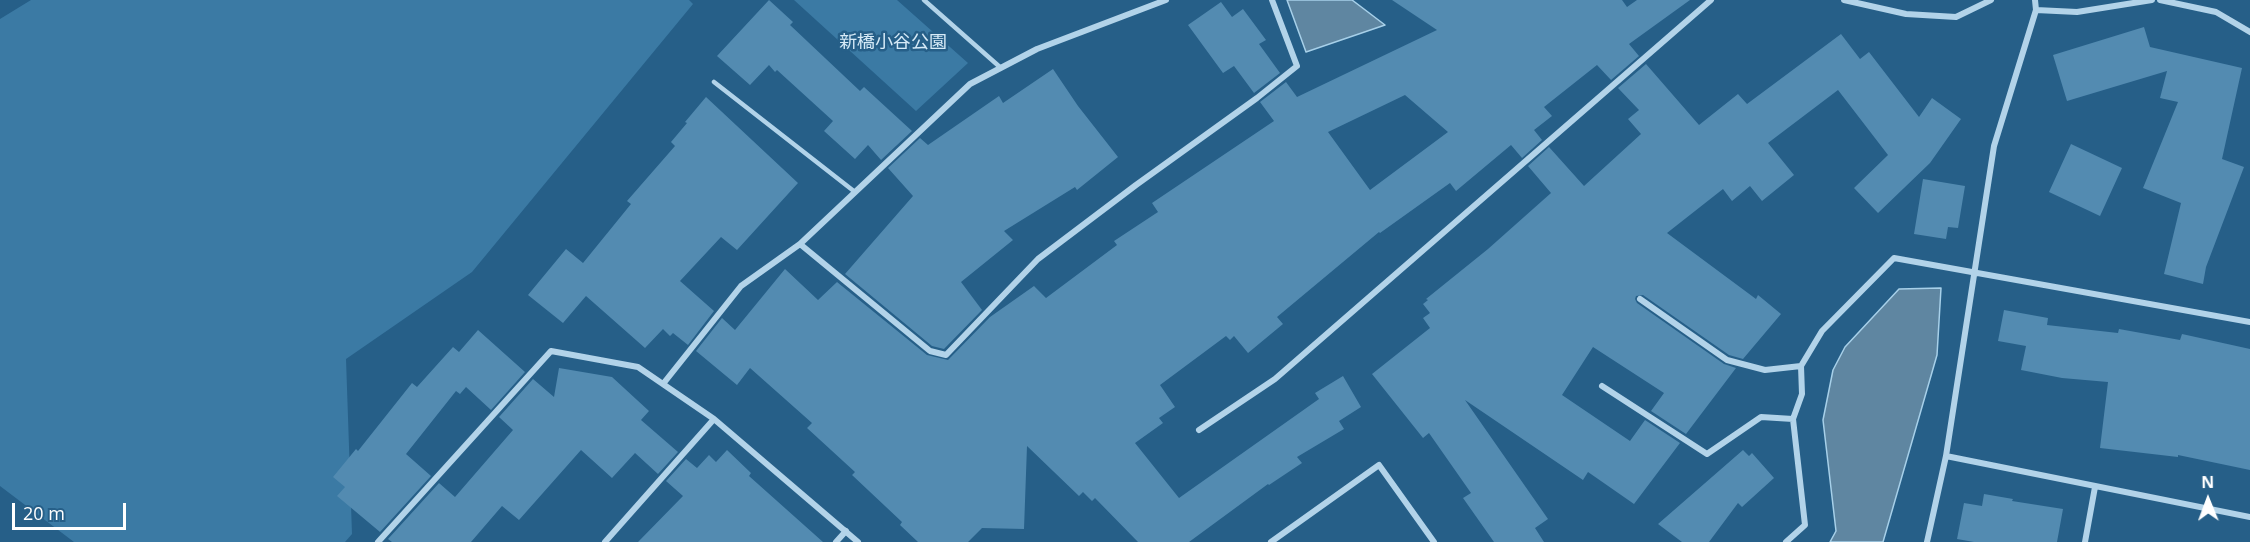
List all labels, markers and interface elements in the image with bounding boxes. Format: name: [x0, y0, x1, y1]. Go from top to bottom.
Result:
park label: 新橋小谷公園: [839, 32, 947, 54]
north arrow: [2178, 470, 2238, 530]
text: N: [2201, 471, 2214, 493]
scale bar: [15, 491, 129, 529]
text: 20 m: [23, 501, 65, 525]

